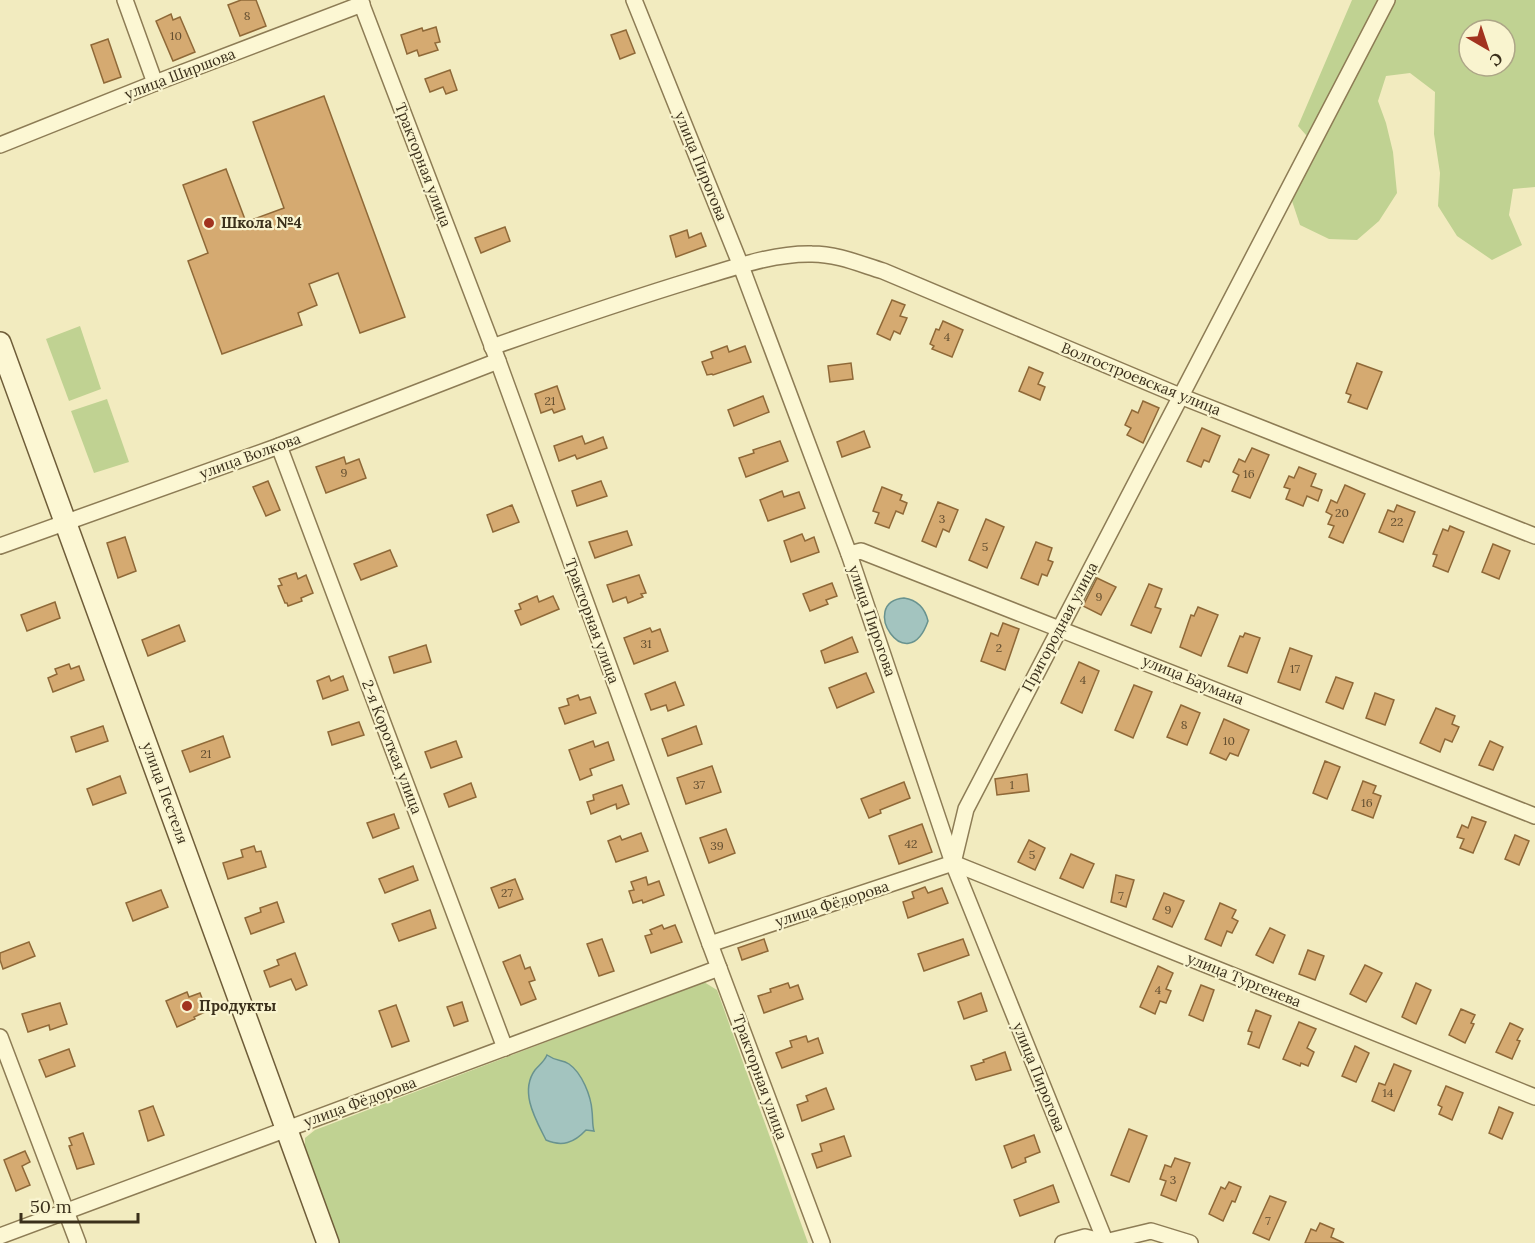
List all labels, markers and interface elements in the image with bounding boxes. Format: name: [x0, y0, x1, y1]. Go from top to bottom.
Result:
house number: 8: [244, 8, 251, 23]
north arrow: [1457, 18, 1517, 78]
house number: 10: [170, 28, 182, 43]
street label: улица Ширшова: [122, 44, 238, 103]
text: С: [1486, 48, 1507, 71]
street label: Тракторная улица: [391, 100, 456, 230]
street label: улица Пирогова: [671, 108, 732, 224]
place label: Школа №4: [221, 213, 302, 232]
marker: Школа №4: [202, 216, 216, 230]
house number: 4: [944, 329, 951, 344]
street label: Волгостроевская улица: [1059, 338, 1224, 419]
house number: 21: [545, 393, 555, 408]
street label: улица Волкова: [197, 428, 303, 483]
house number: 9: [341, 465, 348, 480]
house number: 16: [1243, 466, 1255, 481]
house number: 20: [1335, 505, 1349, 520]
house number: 3: [939, 511, 946, 526]
house number: 22: [1391, 514, 1403, 529]
house number: 5: [982, 539, 988, 554]
street label: Тракторная улица: [561, 556, 624, 686]
street label: Пригородная улица: [1017, 558, 1102, 695]
street label: улица Пирогова: [845, 563, 900, 679]
house number: 9: [1096, 589, 1103, 604]
house number: 31: [640, 636, 652, 651]
house number: 2: [996, 640, 1002, 655]
street label: улица Баумана: [1140, 651, 1247, 709]
house number: 17: [1290, 661, 1300, 676]
house number: 4: [1080, 672, 1087, 687]
street label: 2-я Короткая улица: [358, 677, 427, 817]
house number: 8: [1181, 717, 1188, 732]
house number: 10: [1223, 733, 1235, 748]
street label: улица Пестеля: [138, 739, 193, 846]
house number: 21: [201, 746, 211, 761]
house number: 37: [693, 777, 705, 792]
house number: 1: [1010, 777, 1014, 792]
house number: 16: [1361, 795, 1373, 810]
house number: 42: [905, 836, 917, 851]
house number: 39: [710, 838, 724, 853]
house number: 5: [1029, 847, 1035, 862]
street label: улица Фёдорова: [773, 876, 891, 931]
house number: 27: [501, 885, 513, 900]
house number: 7: [1118, 888, 1124, 903]
house number: 9: [1165, 902, 1172, 917]
street label: улица Тургенева: [1184, 948, 1304, 1011]
house number: 4: [1155, 982, 1162, 997]
place label: Продукты: [199, 996, 276, 1015]
marker: Продукты: [180, 999, 194, 1013]
street label: Тракторная улица: [729, 1012, 792, 1142]
street label: улица Пирогова: [1009, 1019, 1070, 1135]
street label: улица Фёдорова: [301, 1072, 419, 1131]
house number: 14: [1383, 1085, 1394, 1100]
house number: 3: [1170, 1172, 1177, 1187]
scale bar: [21, 1186, 138, 1224]
text: 50 m: [30, 1195, 72, 1218]
house number: 7: [1265, 1213, 1271, 1228]

